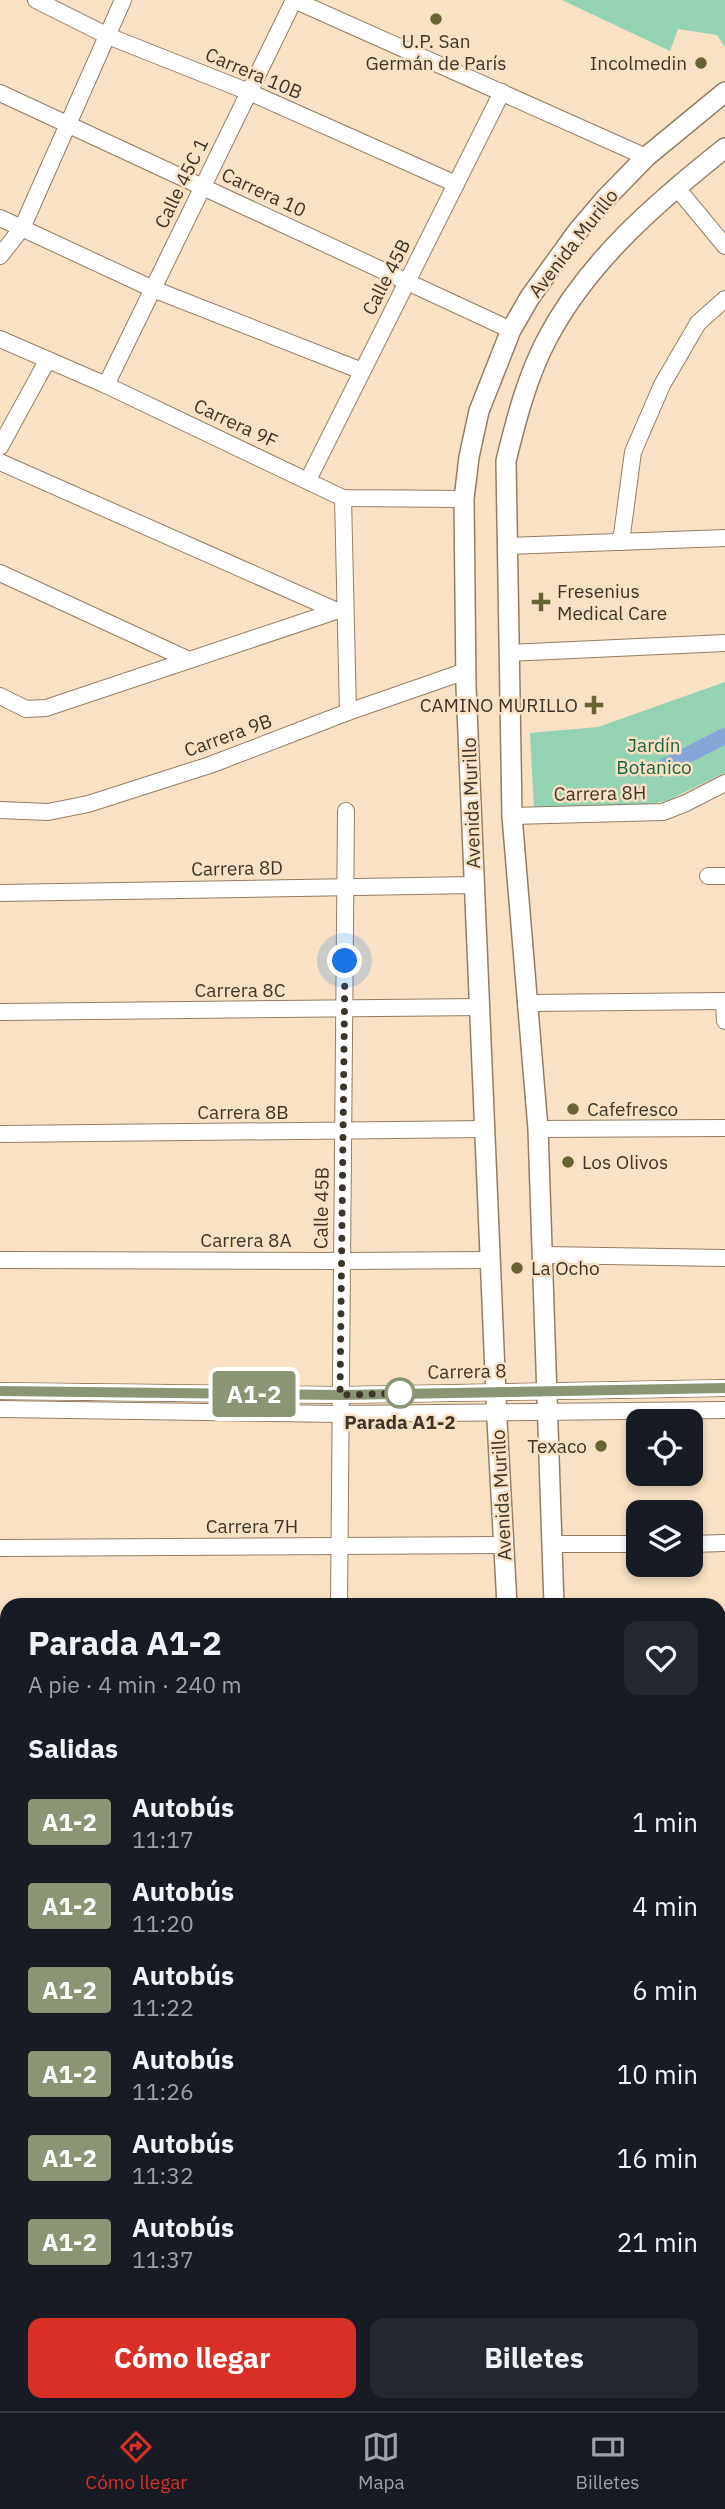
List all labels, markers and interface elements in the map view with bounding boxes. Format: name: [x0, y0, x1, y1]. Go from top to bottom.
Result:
marker: U.P. San Germán de París: [428, 11, 444, 27]
place label: U.P. San Germán de París: [366, 29, 507, 75]
street label: Carrera 10B: [202, 42, 306, 104]
place label: Incolmedin: [590, 51, 687, 75]
marker: Incolmedin: [693, 55, 709, 71]
street label: Calle 45C 1: [149, 134, 213, 232]
street label: Carrera 10: [218, 162, 310, 222]
street label: Avenida Murillo: [523, 184, 623, 302]
street label: Calle 45B: [357, 235, 415, 319]
street label: Carrera 9F: [190, 393, 282, 453]
place label: Fresenius Medical Care: [557, 579, 667, 625]
marker: Fresenius Medical Care: [531, 592, 551, 612]
place label: CAMINO MURILLO: [420, 693, 578, 717]
marker: CAMINO MURILLO: [584, 695, 604, 715]
street label: Carrera 9B: [181, 708, 275, 762]
park label: Jardín Botanico: [616, 733, 692, 779]
street label: Avenida Murillo: [457, 737, 485, 869]
street label: Carrera 8H: [554, 780, 646, 806]
street label: Carrera 8D: [191, 855, 283, 881]
your location: [327, 943, 362, 978]
street label: Carrera 8C: [195, 978, 286, 1002]
place label: Cafefresco: [587, 1097, 678, 1121]
street label: Carrera 8B: [197, 1100, 289, 1124]
marker: Cafefresco: [565, 1101, 581, 1117]
place label: Los Olivos: [582, 1150, 668, 1174]
marker: Los Olivos: [560, 1154, 576, 1170]
street label: Calle 45B: [308, 1167, 334, 1249]
street label: Carrera 8A: [200, 1228, 292, 1252]
place label: La Ocho: [531, 1256, 600, 1280]
marker: La Ocho: [509, 1260, 525, 1276]
street label: Carrera 8: [427, 1358, 507, 1384]
line badge: A1-2: [205, 1371, 303, 1417]
text: A1-2: [227, 1378, 281, 1410]
marker: Parada A1-2: [385, 1378, 415, 1408]
map controls: [626, 1409, 703, 1577]
button: locate: [626, 1409, 703, 1486]
place label: Parada A1-2: [344, 1410, 456, 1434]
street label: Avenida Murillo: [486, 1429, 516, 1561]
place label: Texaco: [527, 1434, 587, 1458]
marker: Texaco: [593, 1438, 609, 1454]
button: layers: [626, 1500, 703, 1577]
street label: Carrera 7H: [206, 1514, 298, 1538]
text: Parada A1-2: [28, 1621, 222, 1664]
button: heart: [624, 1621, 698, 1695]
text: A pie · 4 min · 240 m: [28, 1669, 242, 1699]
text: Salidas: [28, 1731, 118, 1765]
text: Autobús: [132, 1790, 234, 1824]
text: 1 min: [632, 1805, 698, 1839]
text: A1-2: [42, 1806, 97, 1838]
text: 11:17: [132, 1824, 194, 1854]
text: Autobús: [132, 1874, 234, 1908]
text: 4 min: [632, 1889, 698, 1923]
text: A1-2: [42, 1890, 97, 1922]
text: 11:20: [132, 1908, 194, 1938]
text: Autobús: [132, 1958, 234, 1992]
text: 6 min: [632, 1973, 698, 2007]
text: A1-2: [42, 1974, 97, 2006]
text: 11:22: [132, 1992, 194, 2022]
text: Autobús: [132, 2042, 234, 2076]
text: 10 min: [617, 2057, 698, 2091]
text: A1-2: [42, 2058, 97, 2090]
text: 11:26: [132, 2076, 194, 2106]
text: Autobús: [132, 2126, 234, 2160]
text: 16 min: [617, 2141, 698, 2175]
text: A1-2: [42, 2142, 97, 2174]
text: 11:32: [132, 2160, 194, 2190]
text: Autobús: [132, 2210, 234, 2244]
text: 21 min: [617, 2225, 698, 2259]
text: A1-2: [42, 2226, 97, 2258]
text: 11:37: [132, 2244, 194, 2274]
button: Cómo llegar: [28, 2318, 356, 2398]
button: Billetes: [370, 2318, 698, 2398]
tab: Cómo llegar: [85, 2428, 187, 2494]
tab: Mapa: [358, 2428, 405, 2494]
tab: Billetes: [576, 2428, 640, 2494]

